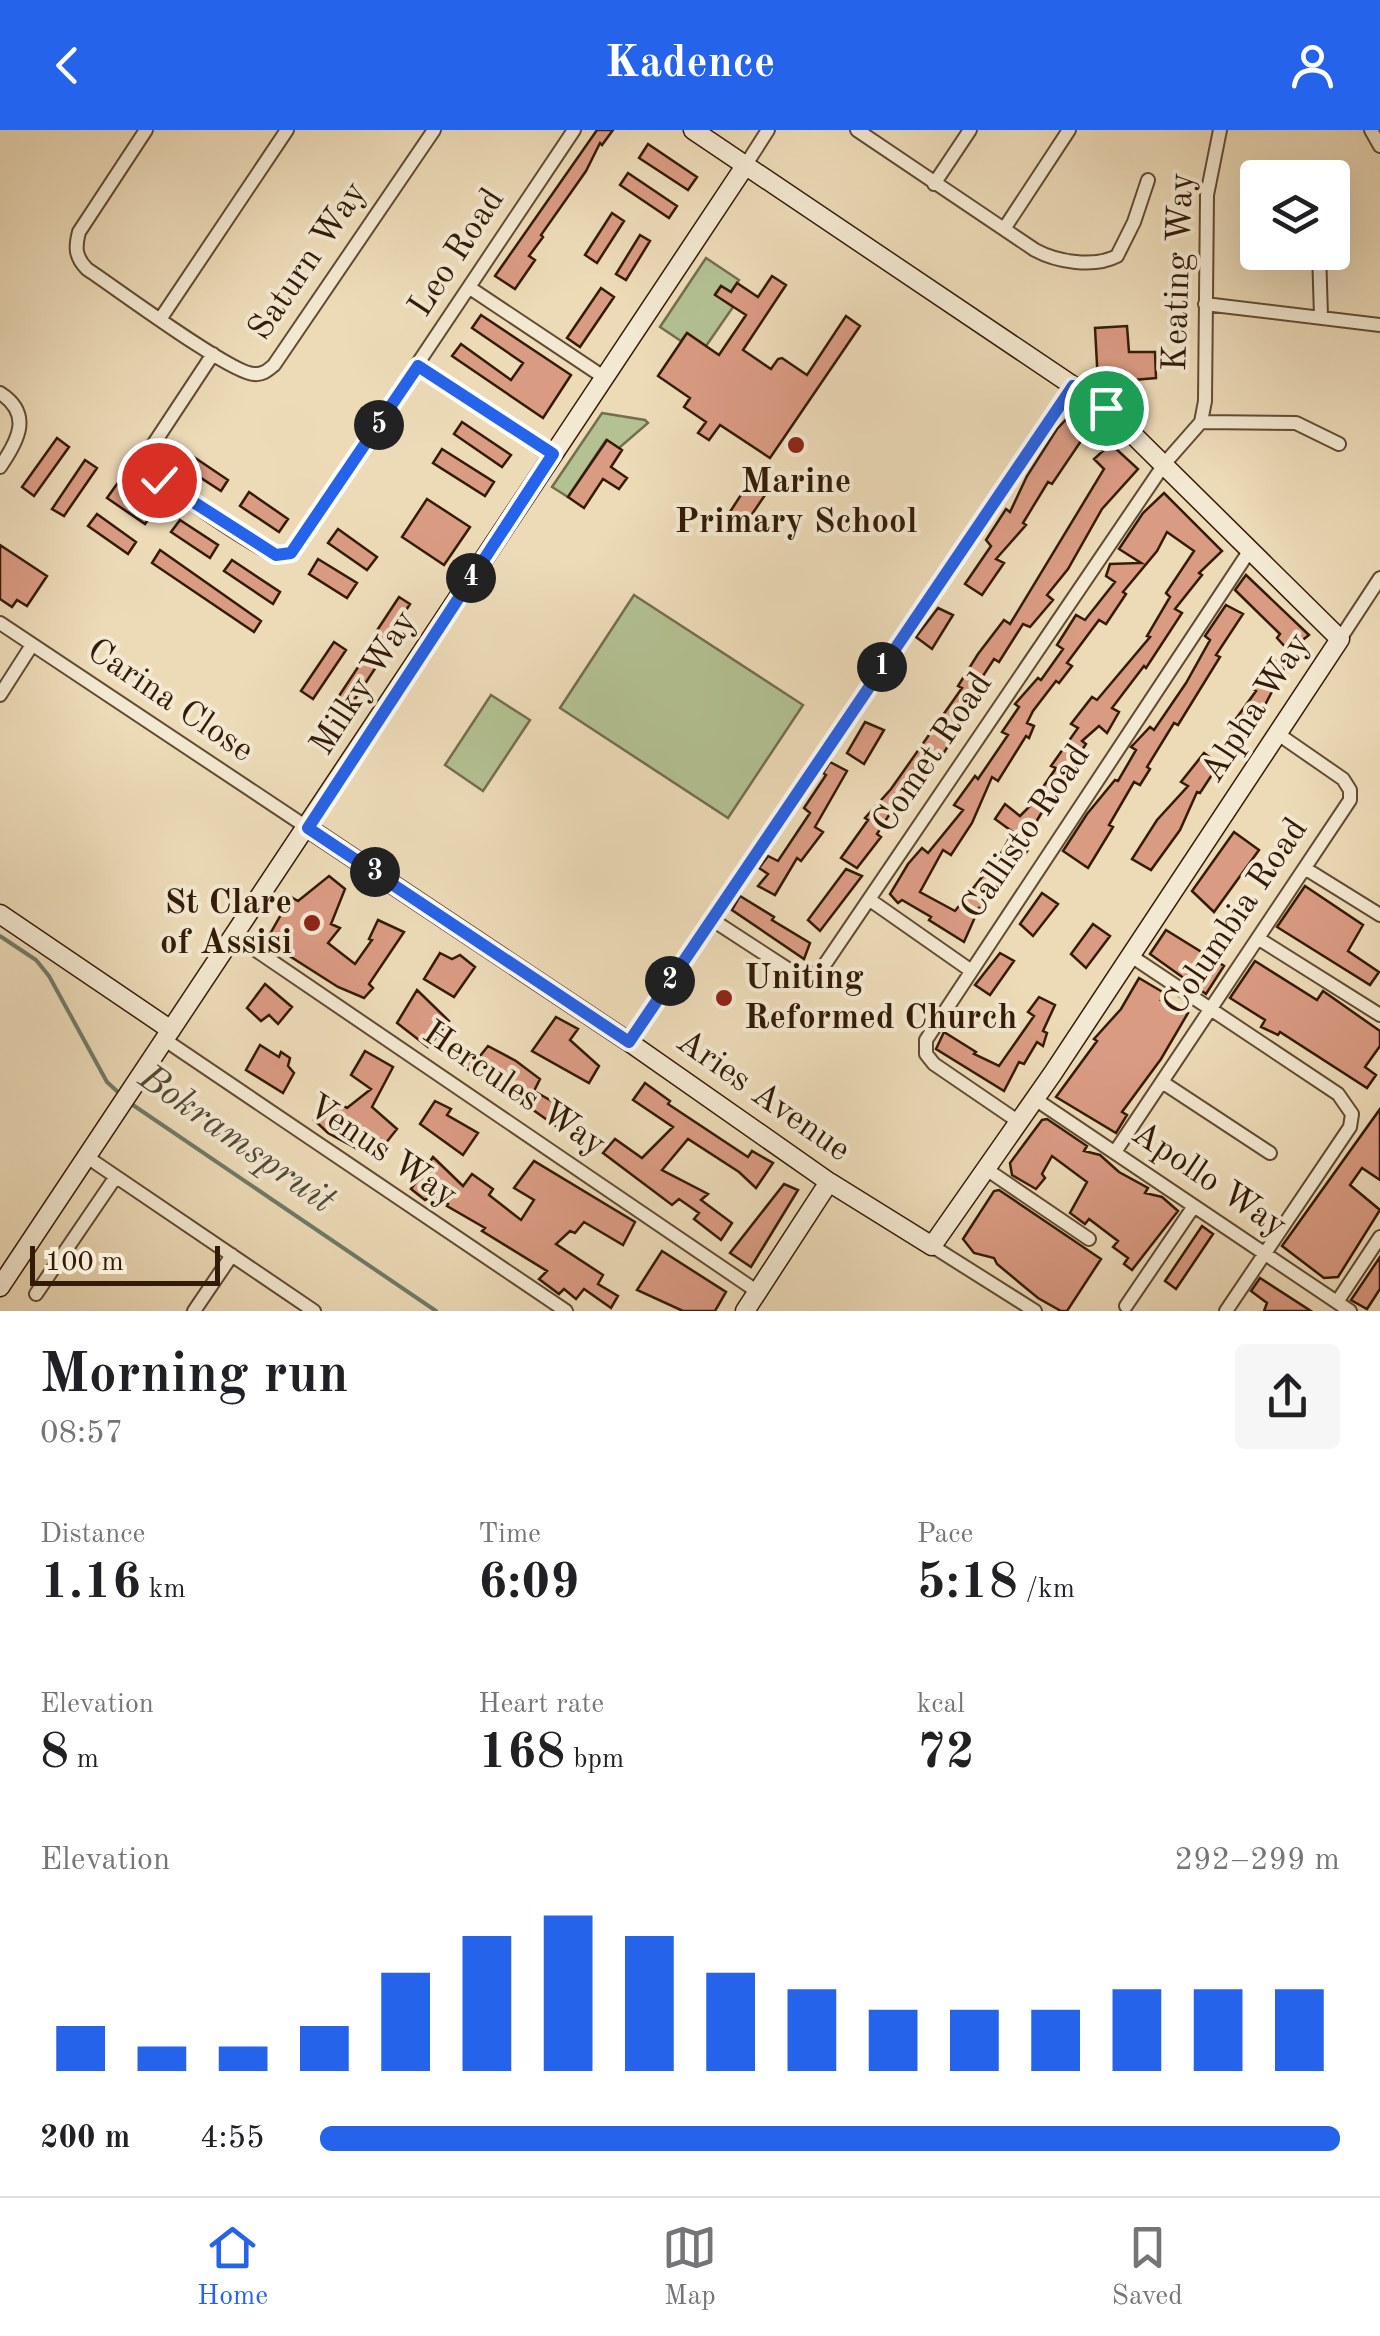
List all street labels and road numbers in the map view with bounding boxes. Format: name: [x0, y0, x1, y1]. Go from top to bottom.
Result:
street label: Keating Way: [1158, 172, 1200, 372]
street label: Saturn Way: [242, 175, 374, 347]
street label: Leo Road: [403, 183, 511, 323]
street label: Milky Way: [304, 604, 424, 762]
street label: Alpha Way: [1195, 627, 1317, 789]
street label: Carina Close: [81, 633, 259, 769]
street label: Comet Road: [867, 667, 999, 839]
street label: Callisto Road: [955, 739, 1097, 925]
street label: Columbia Road: [1157, 812, 1315, 1022]
street label: Hercules Way: [416, 1015, 612, 1163]
street label: Aries Avenue: [670, 1024, 856, 1168]
street label: Venus Way: [301, 1088, 463, 1214]
street label: Apollo Way: [1125, 1116, 1293, 1244]

